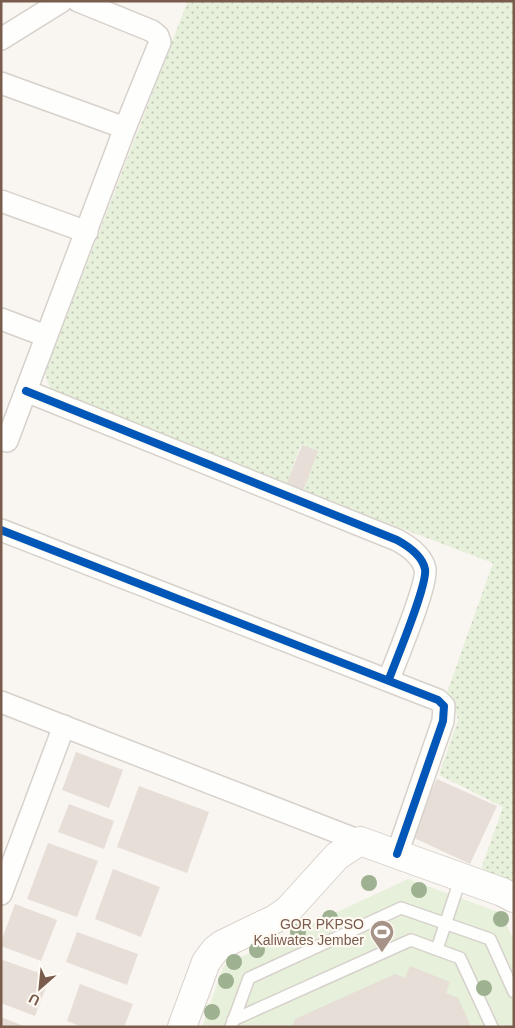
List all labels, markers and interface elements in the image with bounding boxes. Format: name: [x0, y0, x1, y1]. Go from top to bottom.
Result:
place label: GOR PKPSO Kaliwates Jember: [254, 916, 364, 948]
sports icon: GOR PKPSO Kaliwates Jember: [369, 919, 395, 953]
north arrow: [15, 963, 65, 1013]
text: U: [26, 990, 42, 1009]

